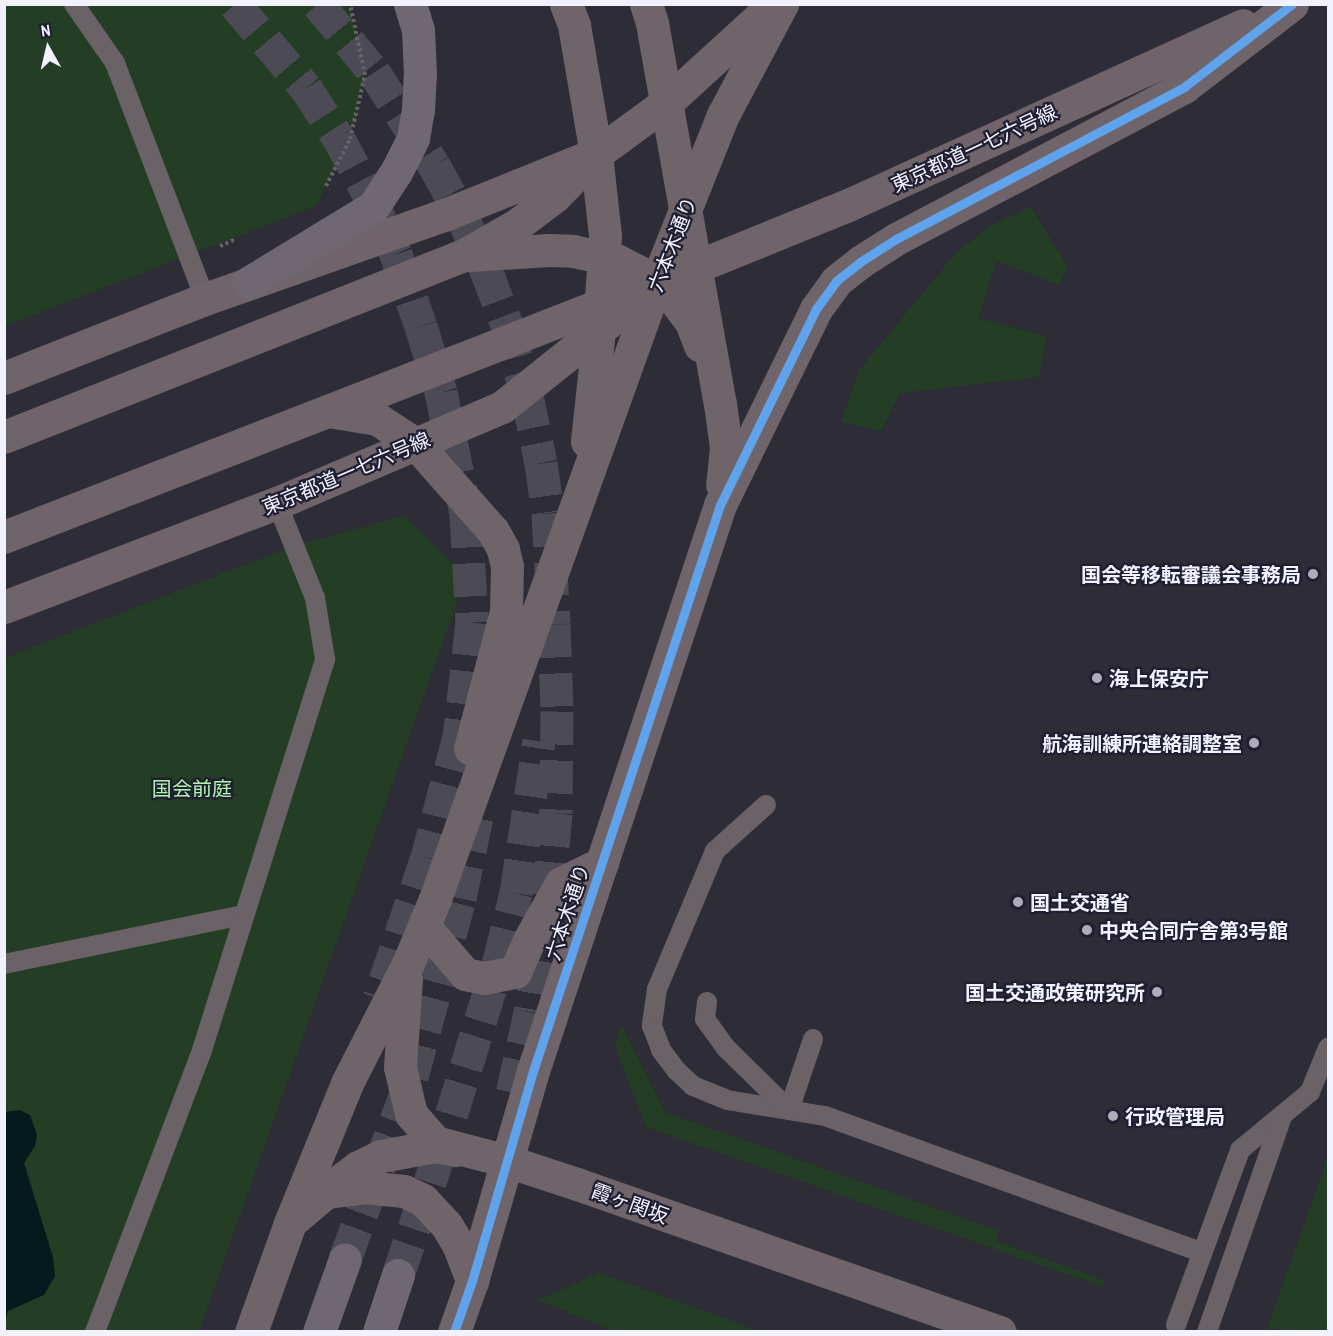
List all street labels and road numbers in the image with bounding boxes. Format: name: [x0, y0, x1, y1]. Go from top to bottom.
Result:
street label: 東京都道一七六号線: [887, 99, 1061, 197]
street label: 六本木通り: [643, 193, 701, 295]
street label: 東京都道一七六号線: [258, 427, 434, 519]
street label: 六本木通り: [540, 861, 594, 963]
street label: 霞ヶ関坂: [588, 1178, 672, 1228]

